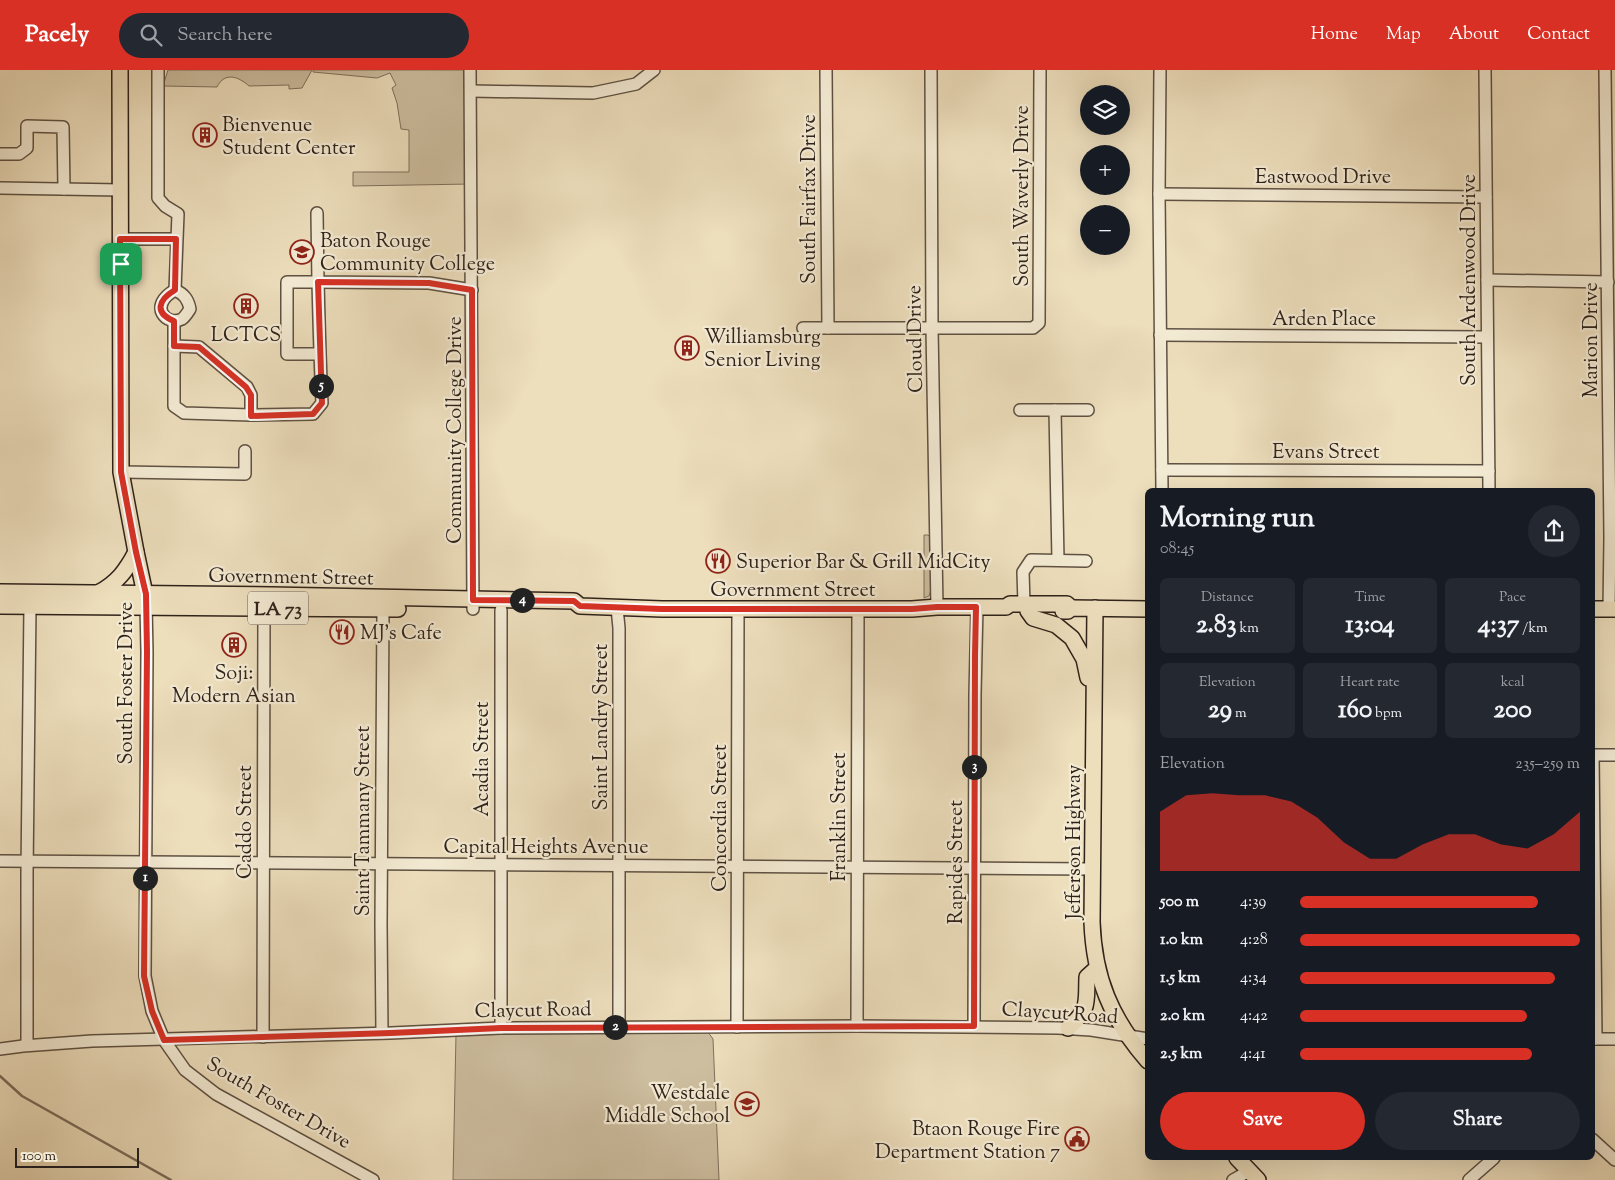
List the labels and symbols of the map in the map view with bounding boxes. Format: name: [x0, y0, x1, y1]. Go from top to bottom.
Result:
street label: South Waverly Drive: [1009, 105, 1038, 287]
place label: Bienvenue Student Center: [222, 112, 356, 164]
street label: South Fairfax Drive: [796, 114, 825, 284]
building icon: Bienvenue Student Center: [192, 122, 218, 148]
street label: Eastwood Drive: [1255, 164, 1391, 193]
street label: South Ardenwood Drive: [1456, 174, 1485, 386]
place label: Baton Rouge Community College: [320, 228, 495, 280]
school or university icon: Baton Rouge Community College: [289, 239, 315, 265]
pin: [100, 243, 142, 285]
street label: Marion Drive: [1578, 282, 1607, 398]
street label: Cloud Drive: [901, 285, 932, 393]
building icon: LCTCS: [233, 293, 259, 319]
street label: Arden Place: [1272, 306, 1376, 335]
street label: Community College Drive: [442, 316, 471, 544]
place label: LCTCS: [211, 322, 281, 351]
place label: Williamsburg Senior Living: [704, 324, 821, 376]
building icon: Williamsburg Senior Living: [674, 335, 700, 361]
pin: 5: [308, 374, 334, 398]
street label: Evans Street: [1272, 439, 1380, 468]
restaurant icon: Superior Bar & Grill MidCity: [705, 548, 731, 574]
place label: Superior Bar & Grill MidCity: [736, 549, 990, 578]
street label: Government Street: [208, 563, 374, 594]
street label: Government Street: [710, 577, 876, 606]
pin: 4: [510, 588, 534, 612]
road number: LA 73: [248, 592, 308, 624]
street label: South Foster Drive: [113, 602, 142, 764]
restaurant icon: MJ's Cafe: [329, 619, 355, 645]
place label: MJ's Cafe: [360, 620, 442, 649]
building icon: Soji: Modern Asian: [221, 632, 247, 658]
street label: Saint Landry Street: [588, 643, 617, 810]
place label: Soji: Modern Asian: [172, 660, 296, 712]
street label: Acadia Street: [469, 701, 498, 817]
street label: Saint Tammany Street: [350, 726, 379, 916]
street label: Concordia Street: [707, 744, 736, 892]
street label: Franklin Street: [826, 752, 855, 882]
pin: 3: [962, 754, 986, 780]
street label: Jefferson Highway: [1061, 764, 1090, 921]
street label: Caddo Street: [232, 765, 261, 879]
street label: Rapides Street: [943, 800, 972, 924]
street label: Capital Heights Avenue: [443, 834, 649, 863]
pin: 1: [132, 866, 158, 890]
street label: Claycut Road: [474, 996, 592, 1027]
street label: Claycut Road: [1001, 996, 1119, 1033]
pin: 2: [602, 1014, 628, 1040]
street label: South Foster Drive: [200, 1051, 356, 1157]
place label: Westdale Middle School: [605, 1080, 730, 1132]
school or university icon: Westdale Middle School: [734, 1091, 760, 1117]
place label: Btaon Rouge Fire Department Station 7: [875, 1116, 1060, 1168]
public building icon: Btaon Rouge Fire Department Station 7: [1064, 1126, 1090, 1152]
scale bar: [15, 1145, 139, 1168]

